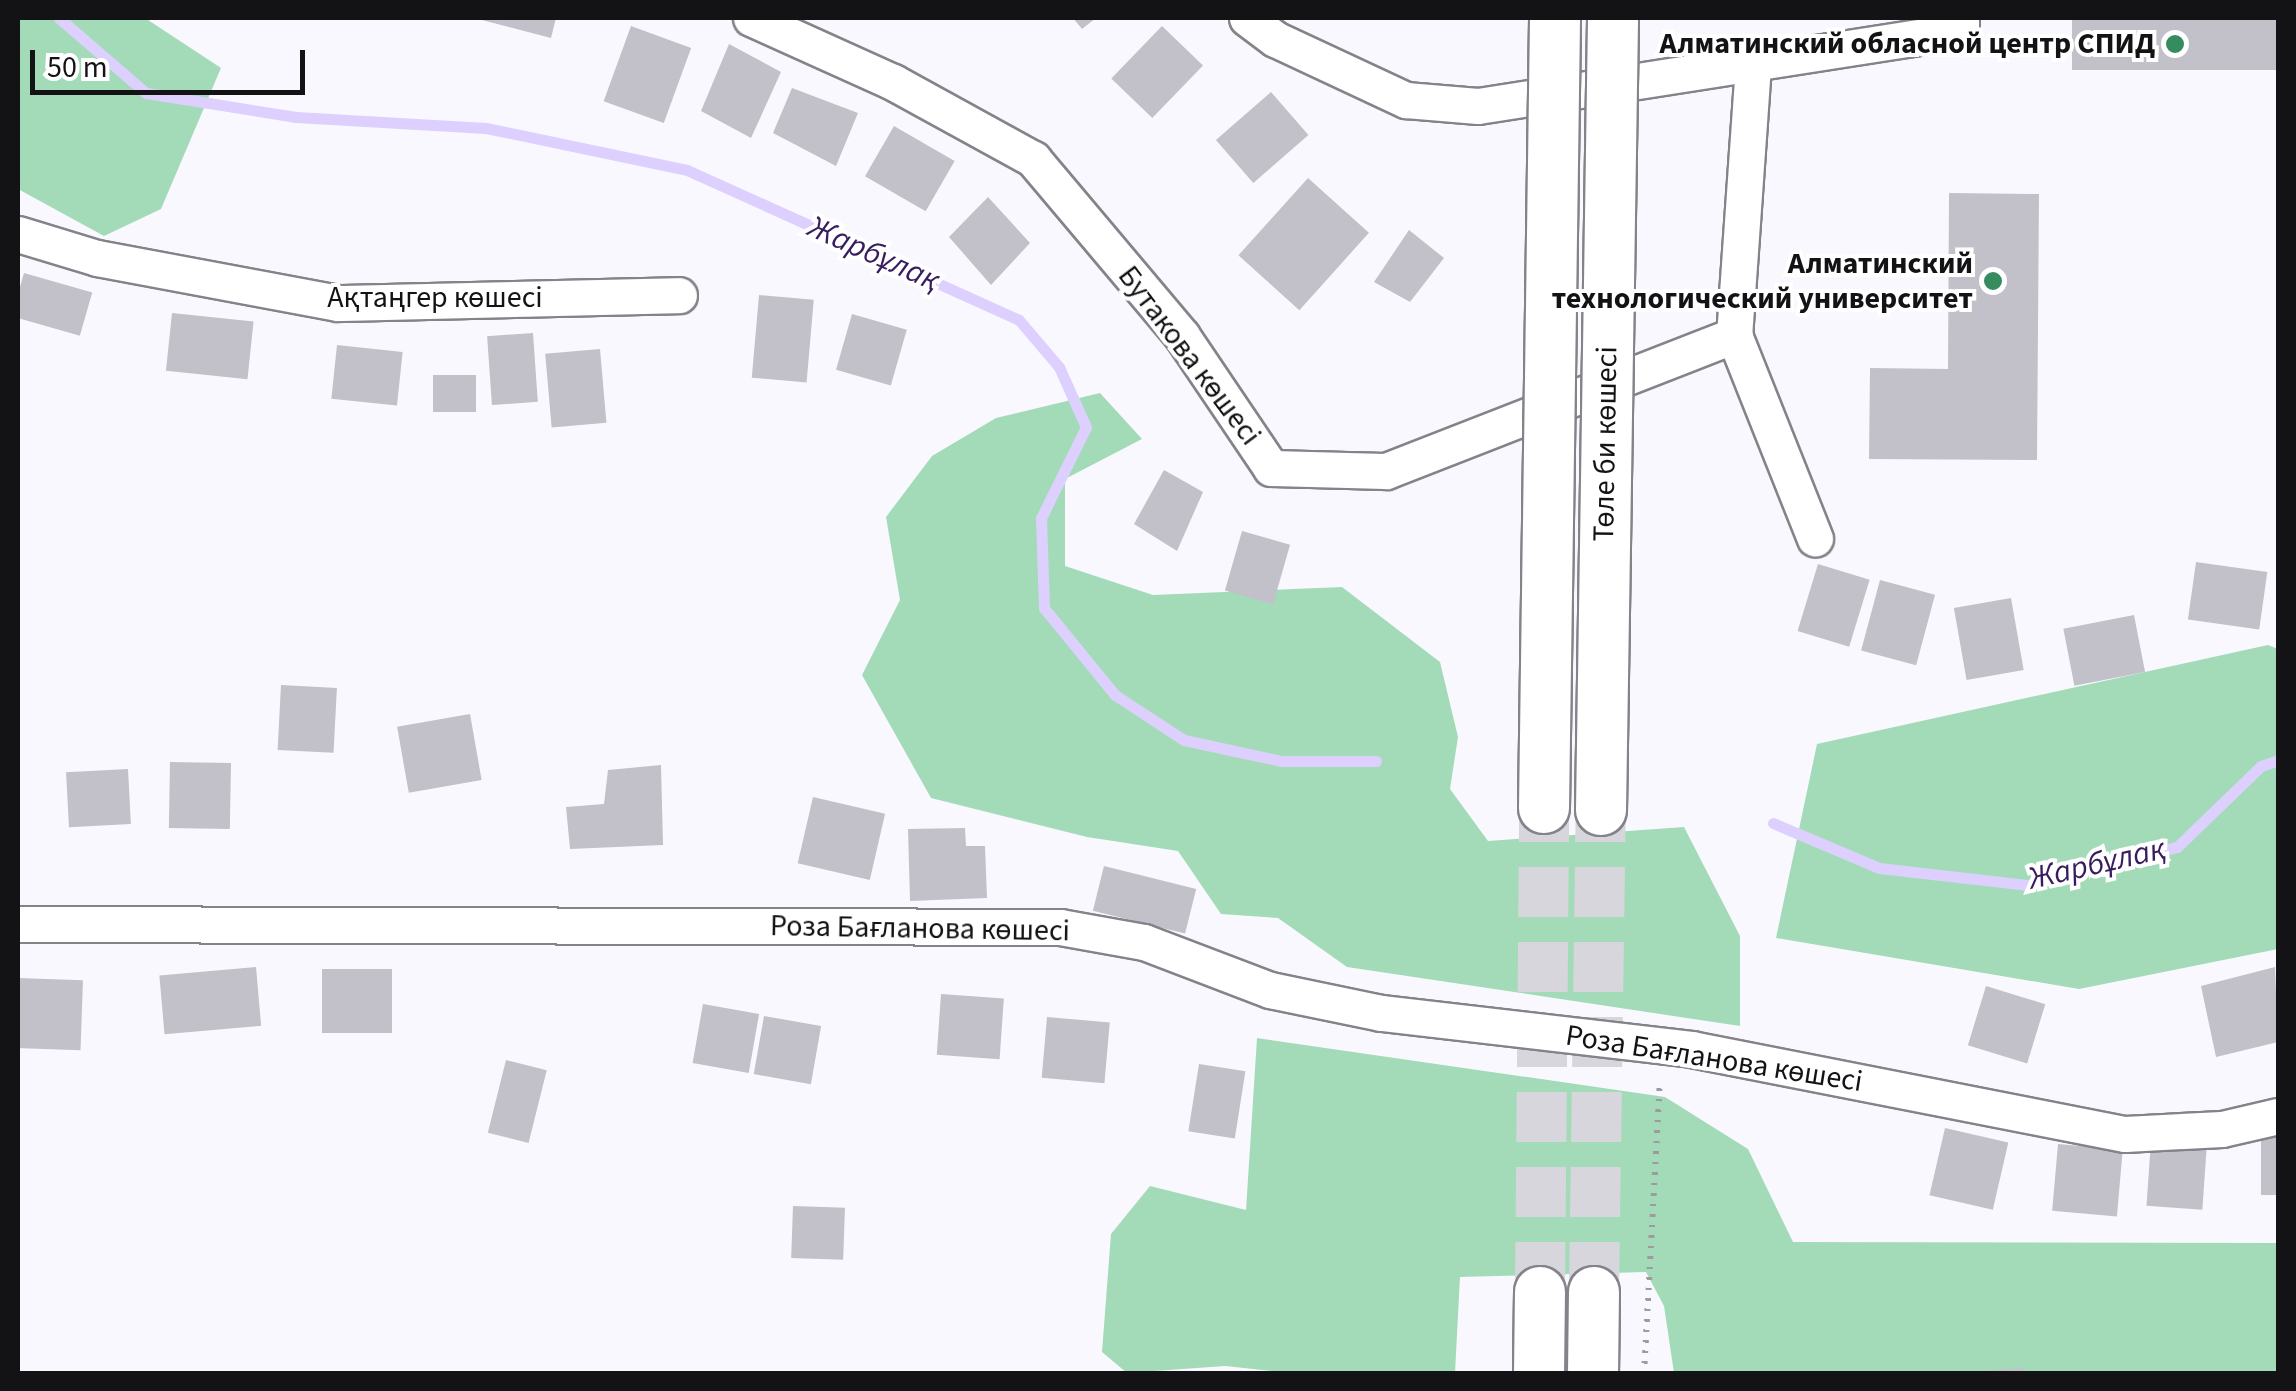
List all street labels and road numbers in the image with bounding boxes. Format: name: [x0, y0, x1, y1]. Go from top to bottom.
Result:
street label: Бутакова көшесі: [1110, 259, 1268, 453]
street label: Ақтаңгер көшесі: [327, 280, 543, 316]
street label: Төле би көшесі: [1586, 346, 1626, 542]
street label: Роза Бағланова көшесі: [770, 908, 1070, 950]
street label: Роза Бағланова көшесі: [1563, 1018, 1865, 1100]

